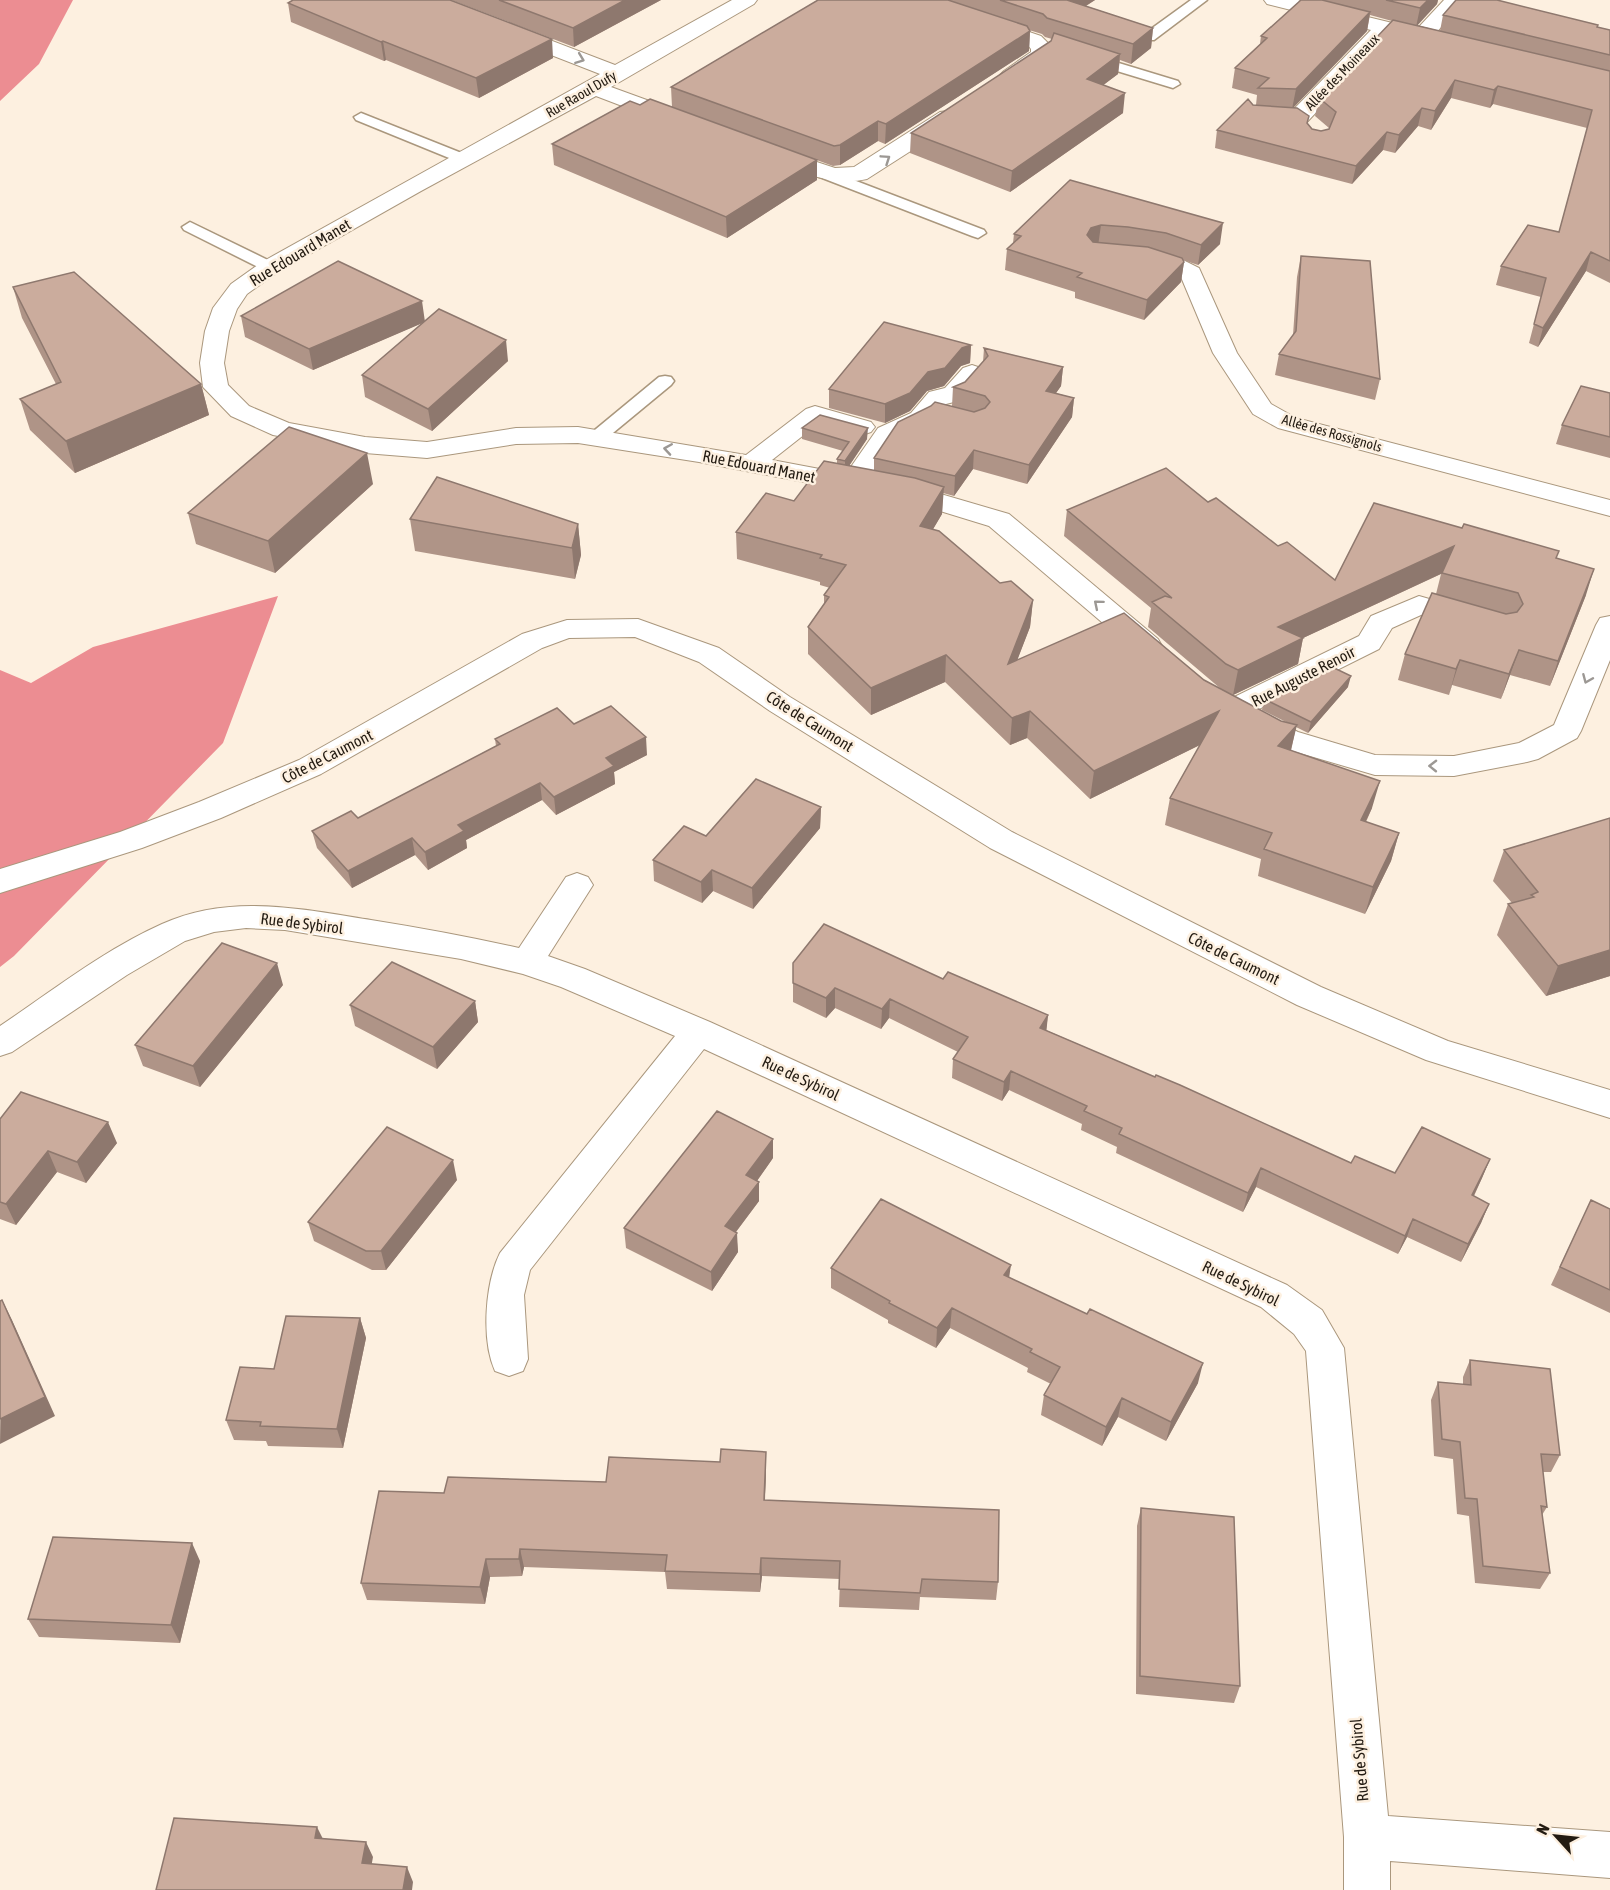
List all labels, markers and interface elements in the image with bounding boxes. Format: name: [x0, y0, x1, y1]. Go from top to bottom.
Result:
street label: Allée des Moineaux: [1302, 30, 1383, 113]
one-way arrow: [573, 52, 584, 64]
street label: Rue Raoul Dufy: [543, 67, 619, 121]
one-way arrow: [879, 155, 890, 166]
street label: Rue Edouard Manet: [246, 215, 354, 289]
street label: Allée des Rossignols: [1280, 411, 1384, 455]
one-way arrow: [664, 444, 673, 456]
street label: Rue Edouard Manet: [701, 446, 817, 486]
one-way arrow: [1094, 600, 1105, 611]
street label: Rue Auguste Renoir: [1248, 642, 1359, 711]
one-way arrow: [1582, 673, 1594, 684]
street label: Côte de Caumont: [763, 687, 857, 755]
street label: Côte de Caumont: [279, 725, 376, 787]
one-way arrow: [1429, 759, 1438, 772]
street label: Rue de Sybirol: [260, 909, 345, 938]
street label: Côte de Caumont: [1185, 928, 1283, 988]
street label: Rue de Sybirol: [759, 1052, 843, 1105]
street label: Rue de Sybirol: [1199, 1257, 1283, 1311]
street label: Rue de Sybirol: [1346, 1717, 1373, 1802]
north arrow: [1526, 1806, 1586, 1866]
text: N: [1532, 1821, 1553, 1837]

